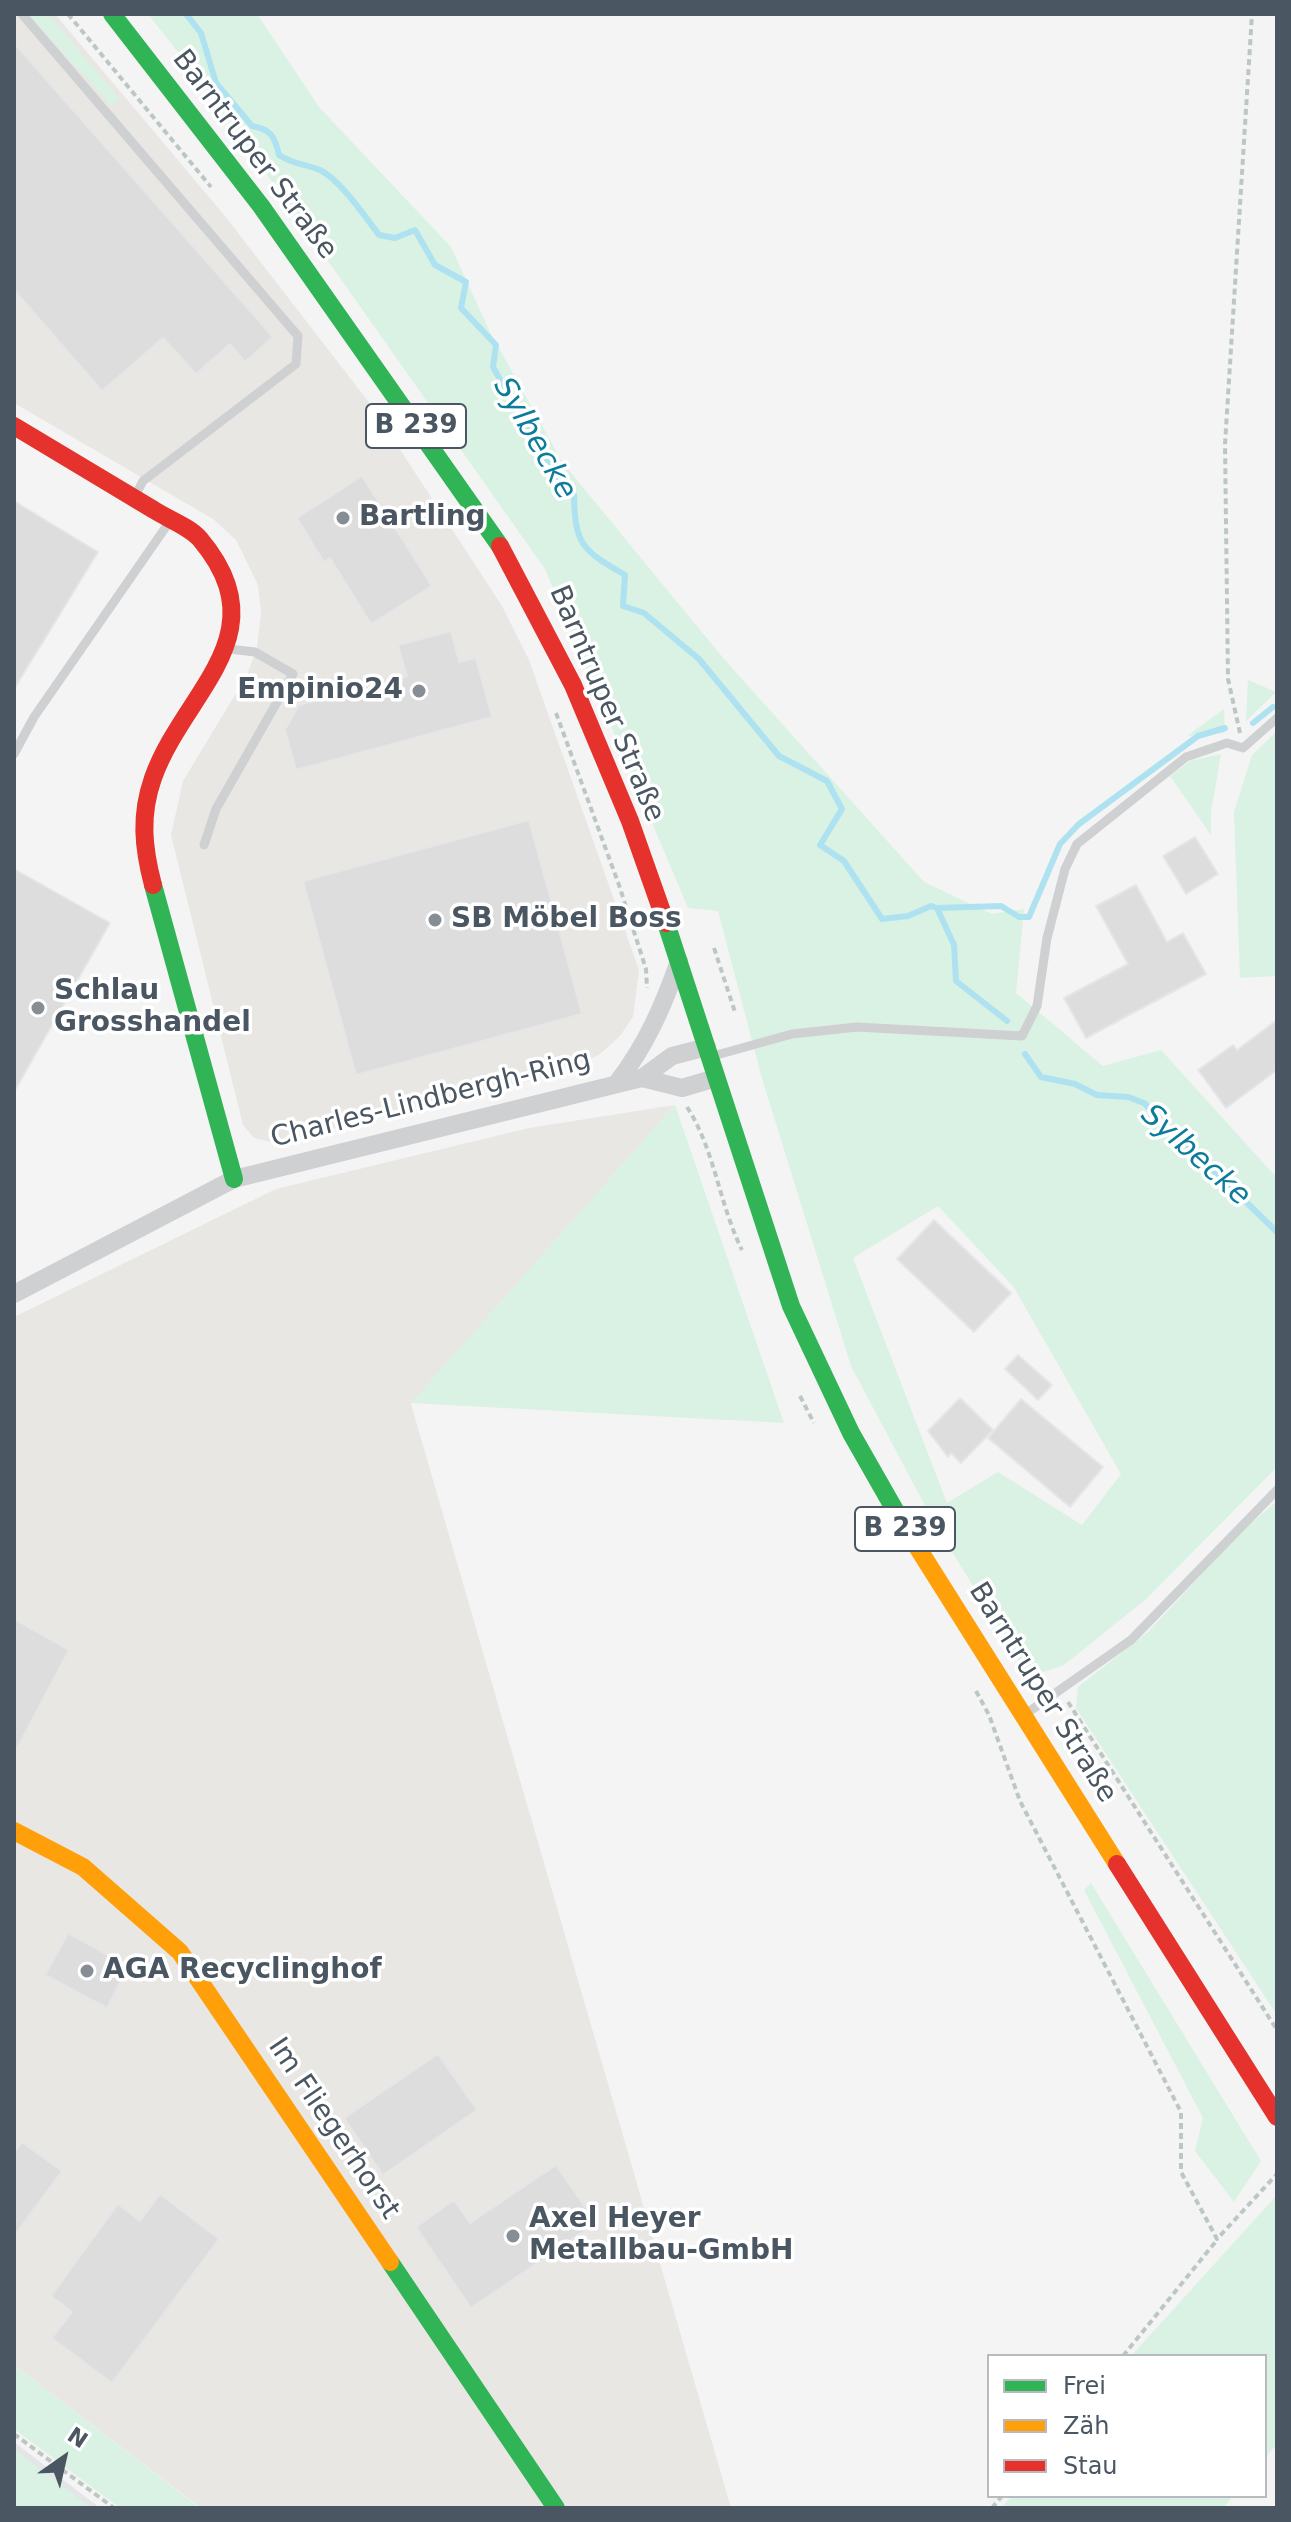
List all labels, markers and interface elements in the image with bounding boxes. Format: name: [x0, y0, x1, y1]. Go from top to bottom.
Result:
street label: Barntruper Straße: [164, 44, 344, 266]
water label: Sylbecke: [485, 372, 583, 506]
road number: B 239: [366, 404, 466, 448]
place label: Bartling: [359, 501, 486, 535]
marker: Bartling: [334, 509, 352, 527]
street label: Barntruper Straße: [541, 581, 671, 827]
place label: Empinio24: [237, 674, 403, 708]
marker: Empinio24: [410, 682, 428, 700]
place label: SB Möbel Boss: [451, 903, 682, 937]
marker: SB Möbel Boss: [426, 911, 444, 929]
place label: Schlau Grosshandel: [54, 975, 251, 1041]
marker: Schlau Grosshandel: [29, 999, 47, 1017]
street label: Charles-Lindbergh-Ring: [267, 1044, 595, 1156]
water label: Sylbecke: [1133, 1097, 1257, 1215]
road number: B 239: [855, 1507, 955, 1551]
street label: Barntruper Straße: [961, 1577, 1123, 1809]
place label: AGA Recyclinghof: [103, 1954, 382, 1988]
marker: AGA Recyclinghof: [78, 1962, 96, 1980]
street label: Im Fliegerhorst: [260, 2032, 406, 2226]
place label: Axel Heyer Metallbau-GmbH: [529, 2203, 793, 2269]
marker: Axel Heyer Metallbau-GmbH: [504, 2227, 522, 2245]
legend: [987, 2354, 1267, 2498]
text: Frei: [1063, 2372, 1106, 2400]
text: Zäh: [1063, 2412, 1109, 2440]
north arrow: [24, 2418, 104, 2498]
text: N: [63, 2422, 92, 2453]
text: Stau: [1063, 2452, 1118, 2480]

